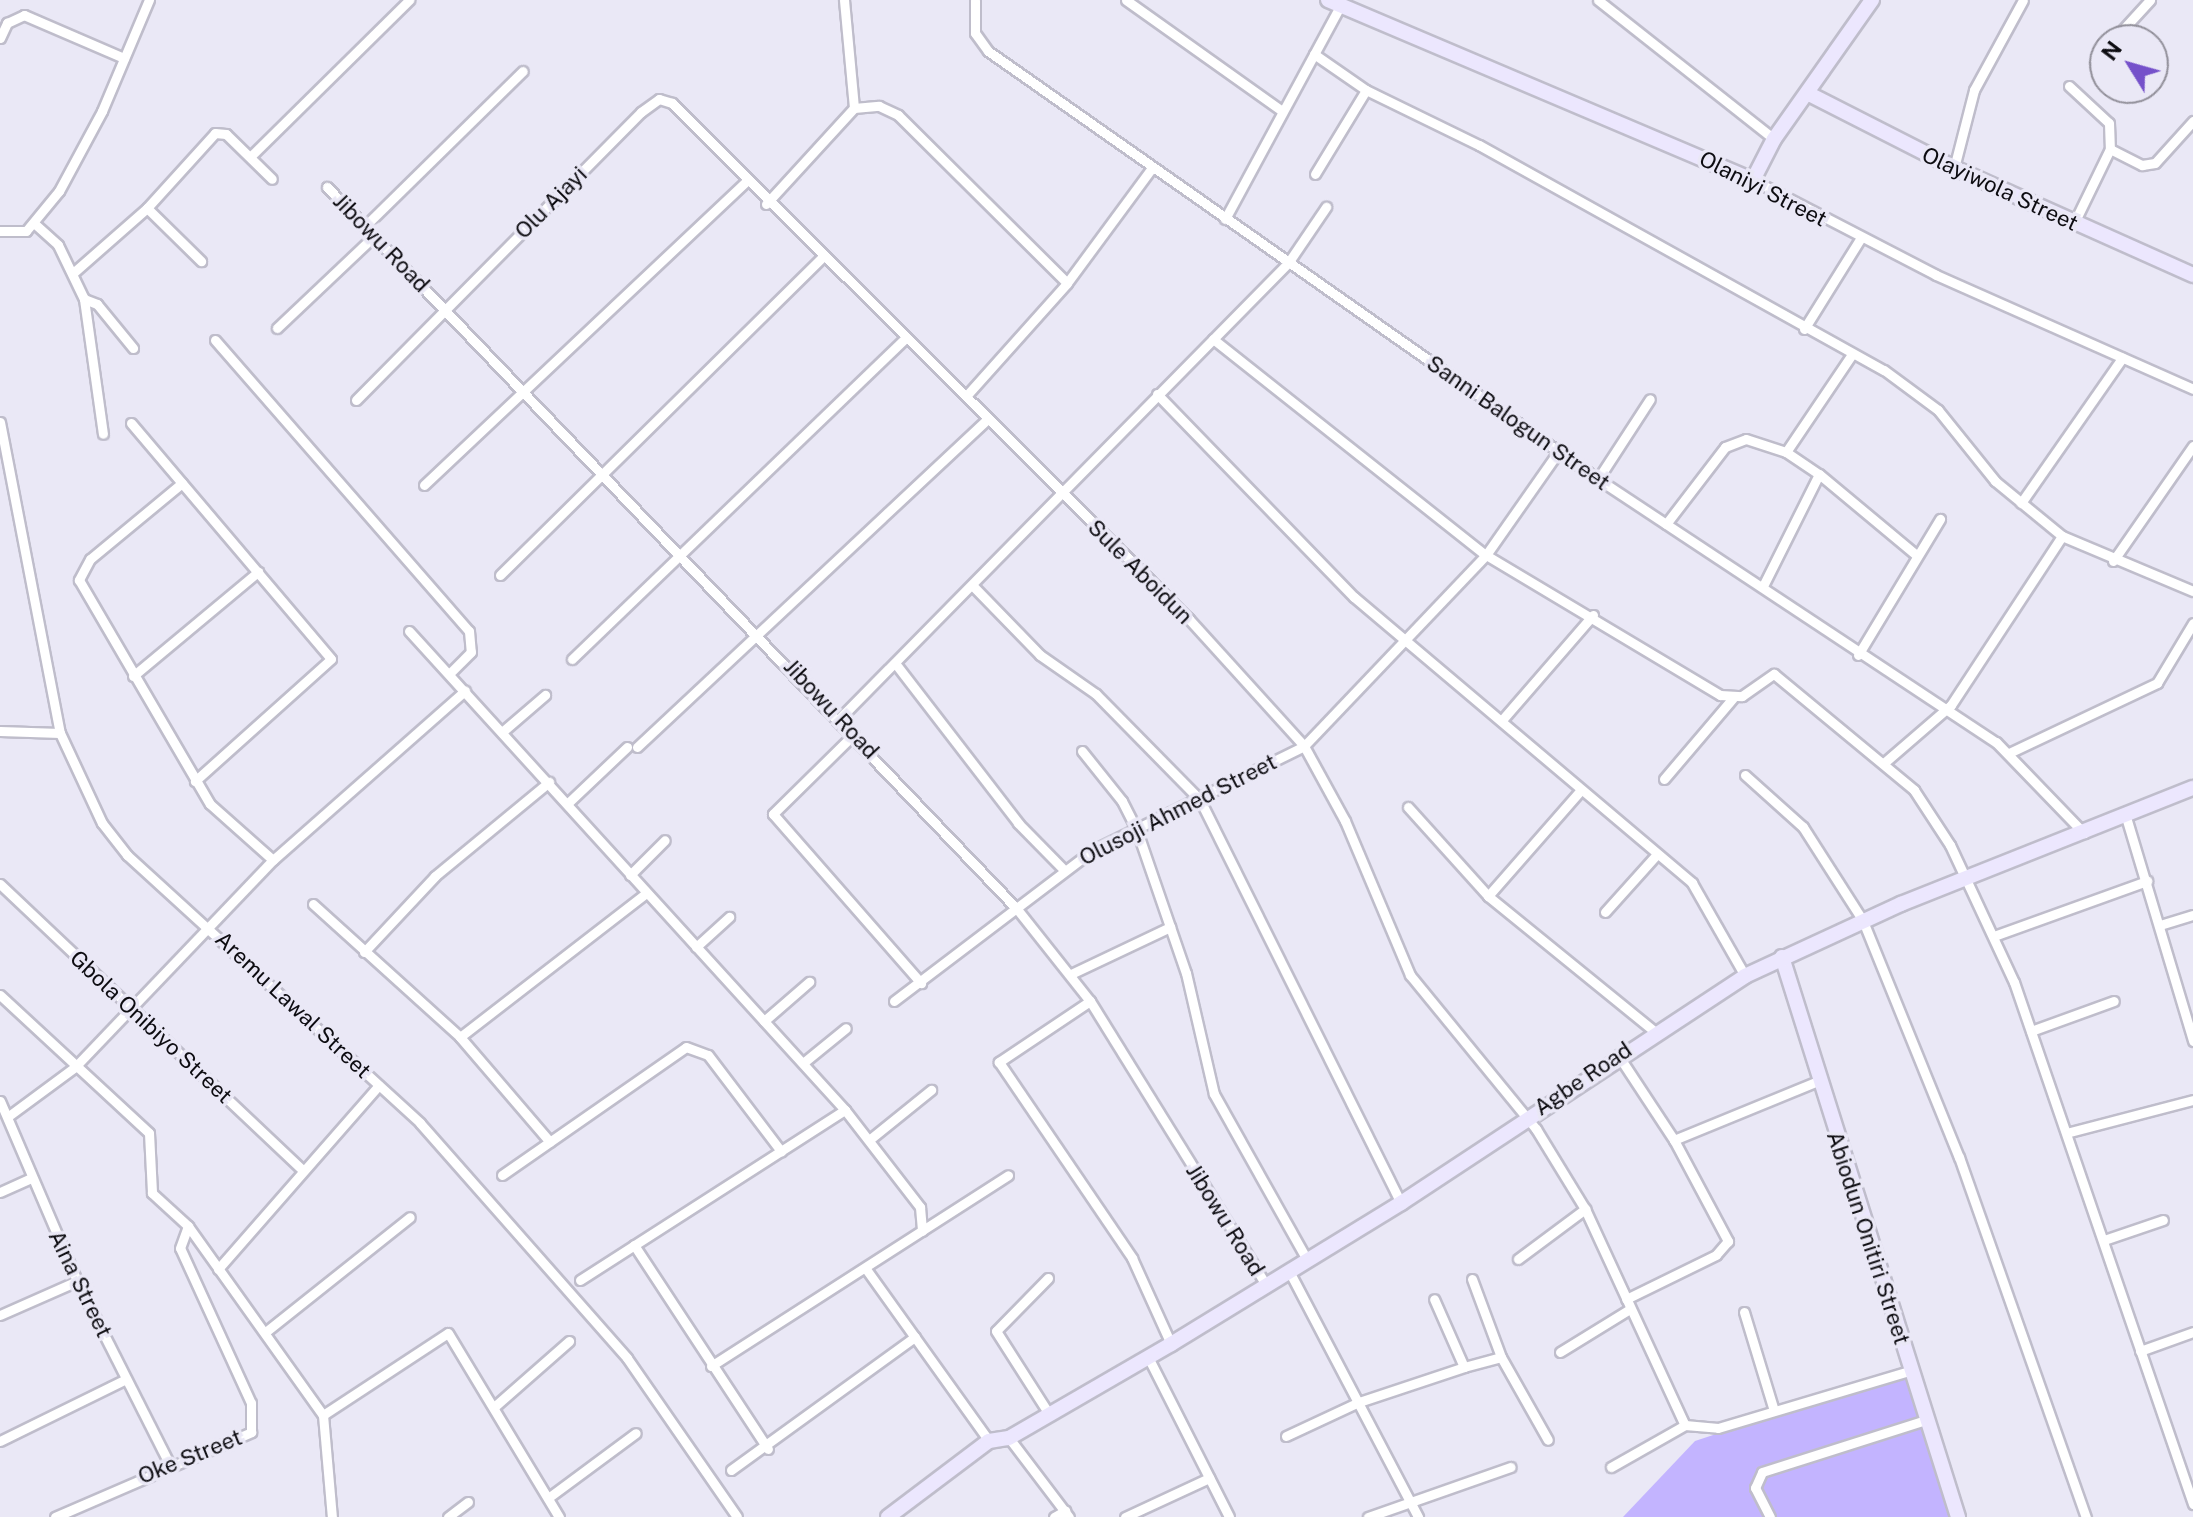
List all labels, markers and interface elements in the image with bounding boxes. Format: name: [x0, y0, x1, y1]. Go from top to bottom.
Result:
north arrow: [2089, 24, 2169, 104]
text: N: [2096, 36, 2127, 65]
street label: Olayiwola Street: [1918, 141, 2082, 237]
street label: Olaniyi Street: [1695, 146, 1831, 232]
street label: Olu Ajayi: [510, 162, 592, 244]
street label: Jibowu Road: [327, 188, 435, 298]
street label: Sanni Balogun Street: [1422, 350, 1614, 496]
street label: Sule Aboidun: [1082, 514, 1198, 630]
street label: Jibowu Road: [778, 654, 884, 764]
street label: Olusoji Ahmed Street: [1075, 749, 1281, 871]
street label: Aremu Lawal Street: [210, 926, 376, 1084]
street label: Gbola Onibiyo Street: [64, 945, 238, 1109]
street label: Agbe Road: [1529, 1037, 1637, 1121]
street label: Abiodun Onitiri Street: [1821, 1128, 1915, 1348]
street label: Jibowu Road: [1180, 1159, 1270, 1281]
street label: Aina Street: [43, 1226, 117, 1342]
street label: Oke Street: [134, 1424, 246, 1490]

